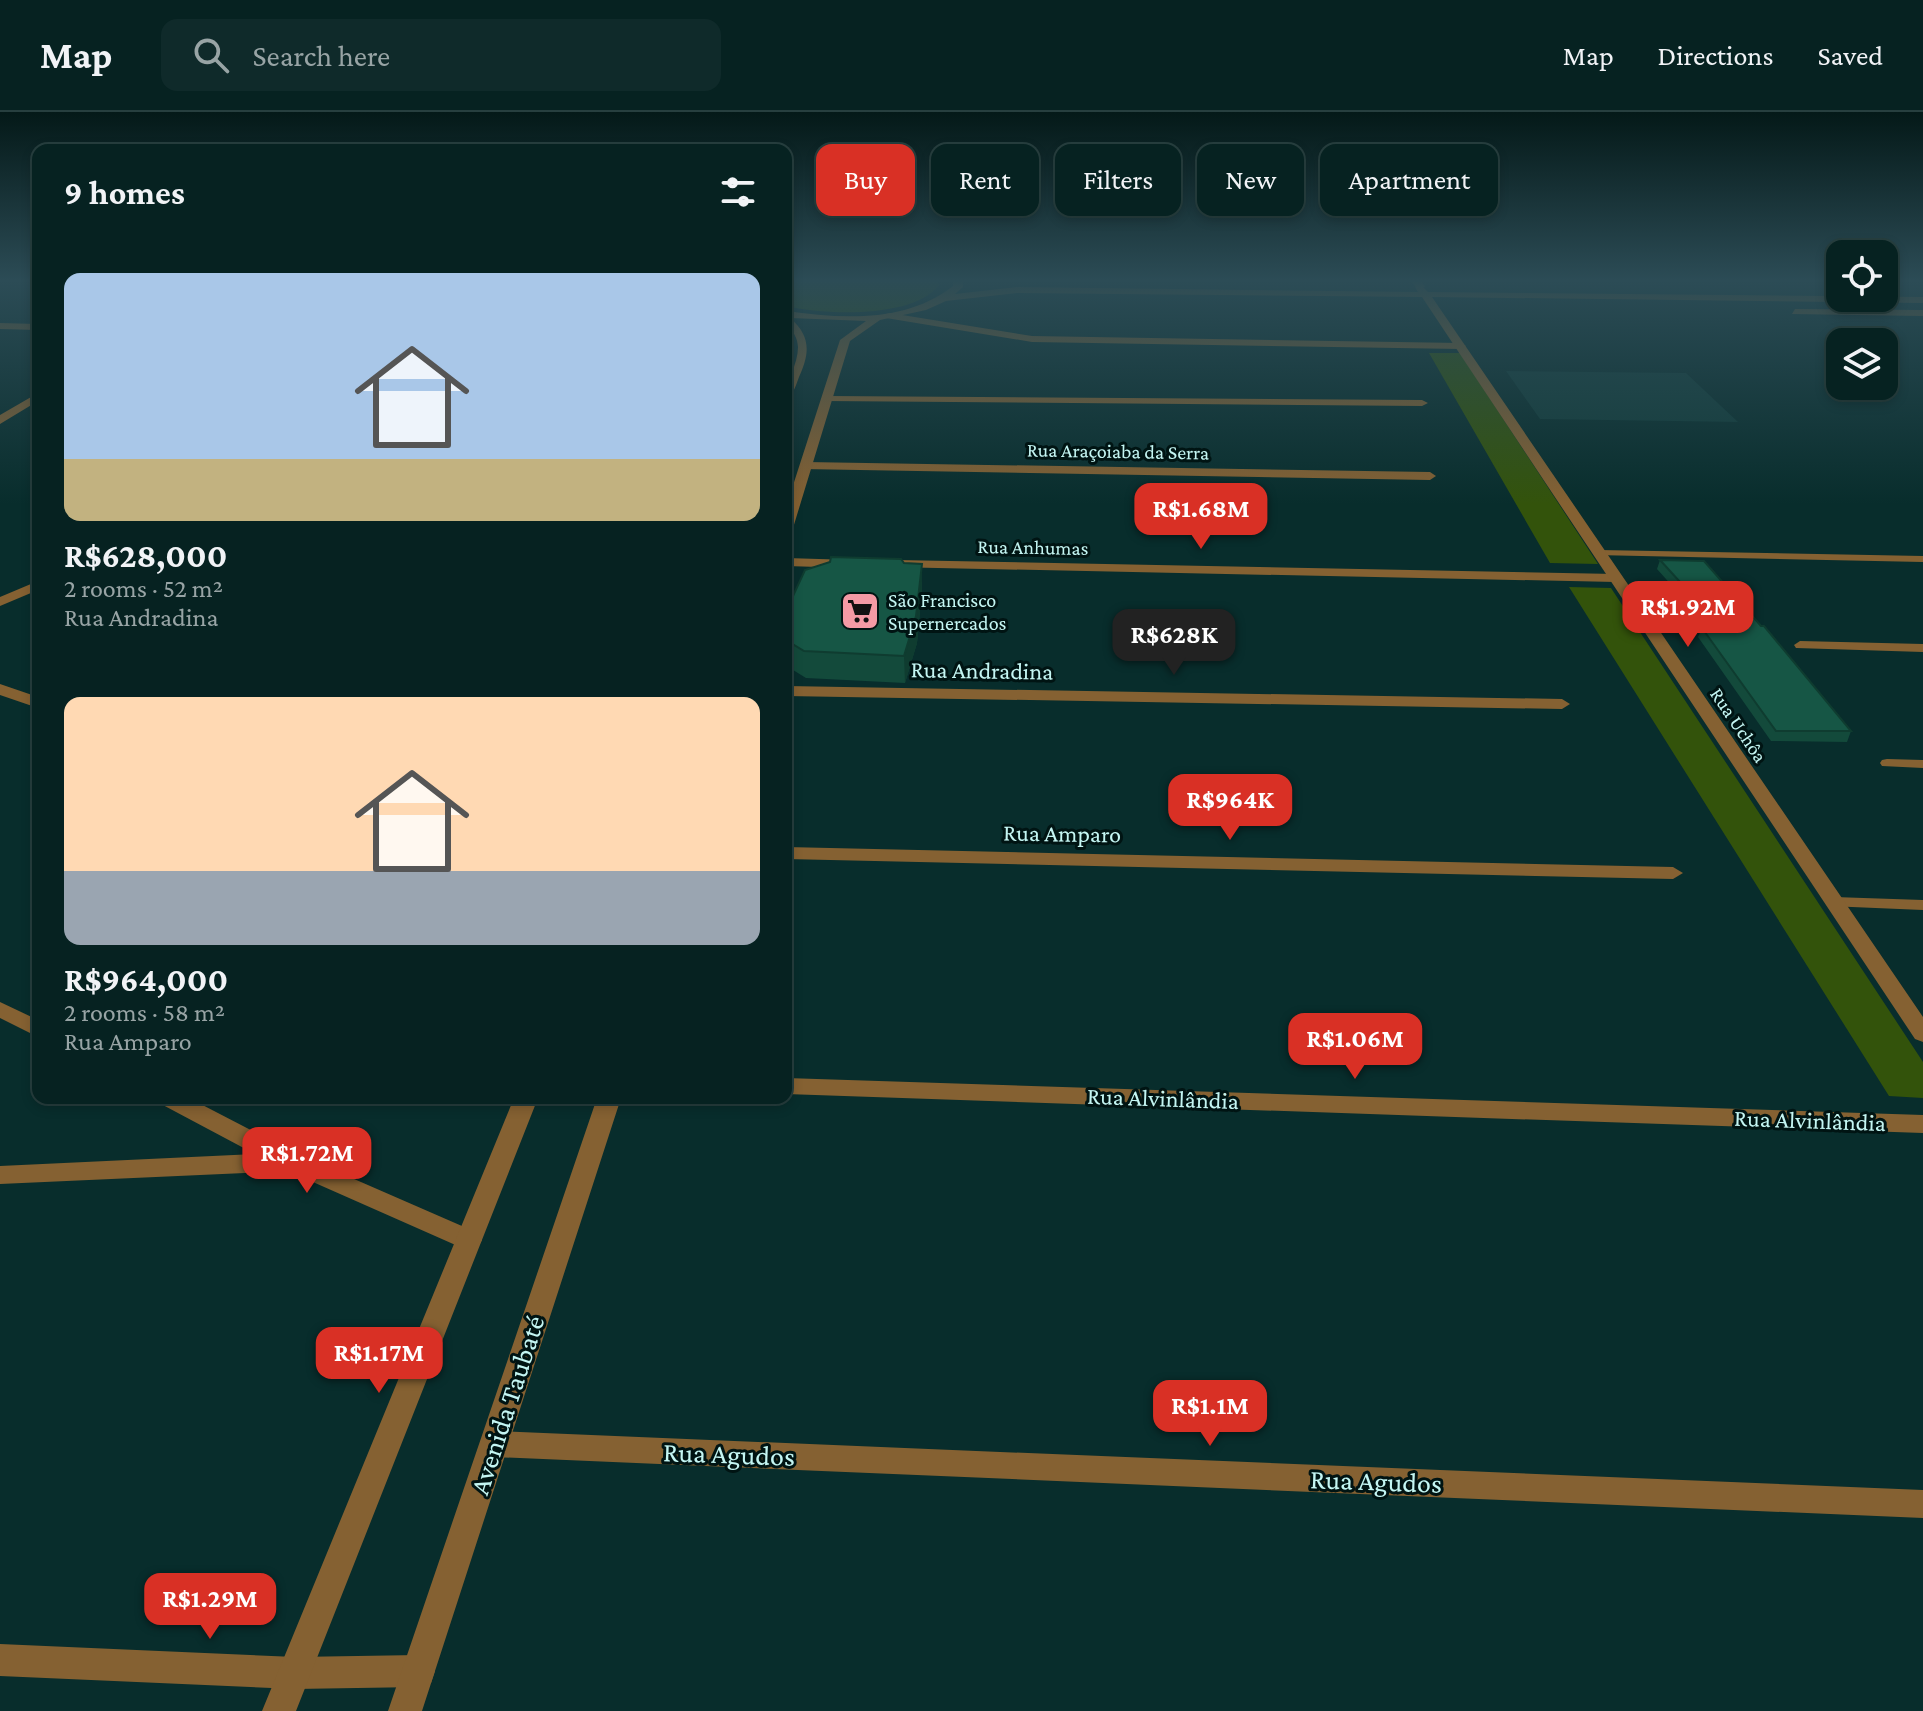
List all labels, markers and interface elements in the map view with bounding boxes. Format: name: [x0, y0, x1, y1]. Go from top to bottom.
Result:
search box: [161, 19, 721, 91]
icon: search: [189, 33, 233, 77]
text: Map: [40, 34, 113, 76]
text: Search here: [253, 39, 390, 72]
text: Map: [1563, 40, 1614, 71]
text: Directions: [1658, 40, 1773, 71]
text: Saved: [1817, 40, 1883, 71]
chip: Buy: [816, 144, 915, 216]
chip: Rent: [931, 144, 1039, 216]
chip: Filters: [1055, 144, 1181, 216]
chip: New: [1197, 144, 1304, 216]
chip: Apartment: [1320, 144, 1498, 216]
icon: filters: [716, 170, 760, 214]
text: 9 homes: [64, 174, 185, 211]
map controls: [1826, 240, 1898, 400]
button: locate: [1826, 240, 1898, 312]
icon: home: [340, 325, 484, 469]
button: layers: [1826, 328, 1898, 400]
street label: Rua Araçoiaba da Serra: [1027, 438, 1209, 465]
pin: R$1.68M: [1127, 483, 1275, 551]
text: R$1.68M: [1152, 494, 1250, 523]
street label: Rua Anhumas: [977, 535, 1089, 559]
text: R$628,000: [64, 537, 227, 574]
text: 2 rooms · 52 m²: [64, 574, 223, 603]
pin: R$1.92M: [1614, 581, 1762, 649]
place label: São Francisco Supernercados: [888, 589, 1007, 635]
supermarket icon: São Francisco Supernercados: [839, 590, 881, 632]
text: R$1.92M: [1640, 592, 1736, 621]
text: Rua Andradina: [64, 603, 218, 632]
pin: R$628K: [1109, 609, 1239, 677]
text: R$628K: [1130, 620, 1218, 649]
street label: Rua Andradina: [910, 655, 1054, 685]
street label: Rua Uchôa: [1706, 683, 1772, 767]
icon: home: [340, 749, 484, 893]
pin: R$964K: [1165, 774, 1295, 842]
text: R$964K: [1186, 785, 1274, 814]
street label: Rua Amparo: [1003, 818, 1121, 848]
text: R$964,000: [64, 961, 228, 998]
text: 2 rooms · 58 m²: [64, 998, 225, 1027]
pin: R$1.06M: [1281, 1013, 1429, 1081]
text: R$1.06M: [1306, 1024, 1404, 1053]
text: Rua Amparo: [64, 1027, 192, 1056]
street label: Rua Alvinlândia: [1087, 1082, 1239, 1114]
street label: Rua Alvinlândia: [1734, 1104, 1886, 1136]
pin: R$1.72M: [233, 1127, 381, 1195]
text: R$1.72M: [260, 1138, 354, 1167]
street label: Avenida Taubaté: [463, 1312, 551, 1498]
pin: R$1.17M: [305, 1327, 453, 1395]
text: R$1.17M: [334, 1338, 424, 1367]
pin: R$1.1M: [1145, 1380, 1275, 1448]
text: R$1.1M: [1171, 1391, 1249, 1420]
street label: Rua Agudos: [662, 1436, 796, 1472]
street label: Rua Agudos: [1309, 1463, 1443, 1499]
pin: R$1.29M: [136, 1573, 284, 1641]
text: R$1.29M: [162, 1584, 258, 1613]

